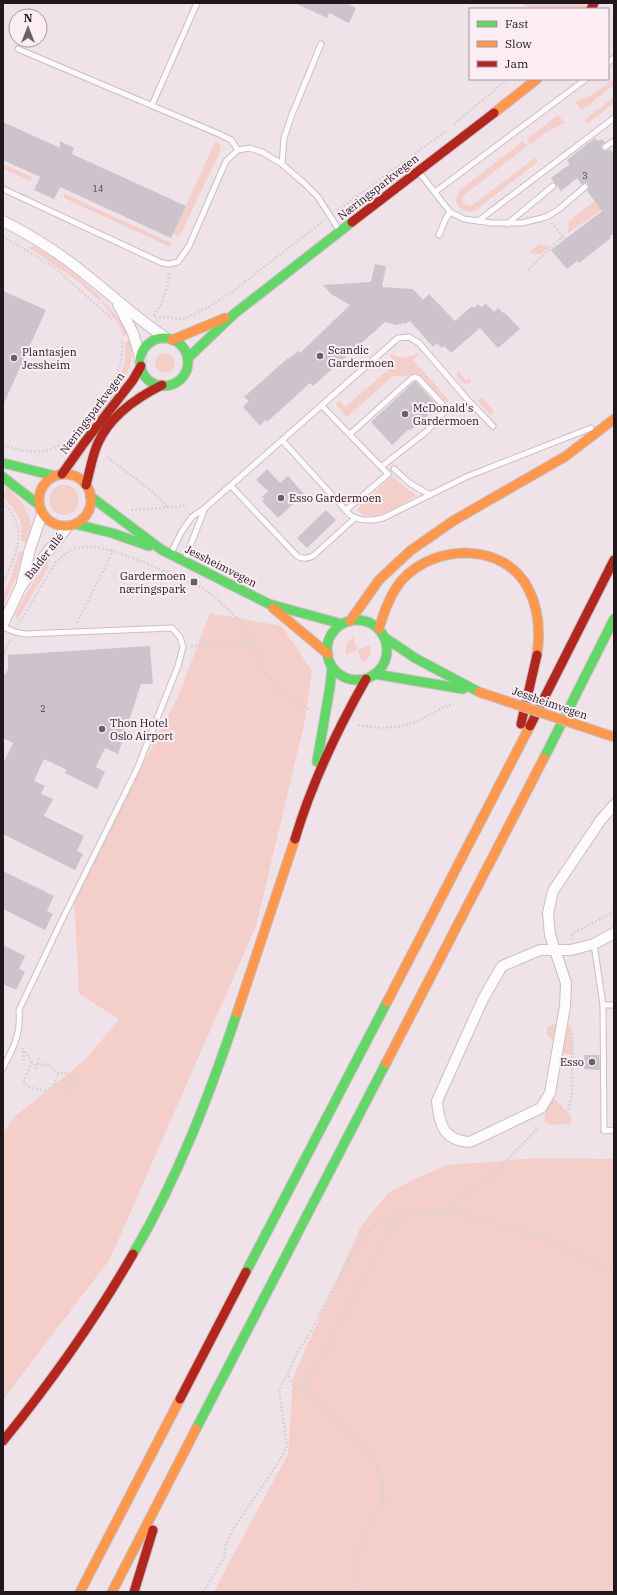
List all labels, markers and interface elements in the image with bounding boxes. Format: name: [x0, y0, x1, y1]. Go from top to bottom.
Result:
north arrow: [8, 8, 48, 48]
legend: [469, 8, 609, 80]
text: N: [24, 11, 33, 25]
text: Fast: [505, 16, 529, 31]
text: Slow: [505, 36, 532, 51]
text: Jam: [505, 56, 529, 71]
street label: Næringsparkvegen: [335, 151, 421, 223]
house number: 3: [582, 170, 588, 181]
house number: 14: [93, 183, 103, 194]
place label: Scandic Gardermoen: [328, 343, 394, 370]
place label: Plantasjen Jessheim: [22, 345, 77, 372]
marker: Scandic Gardermoen: [315, 351, 325, 361]
marker: Plantasjen Jessheim: [9, 353, 19, 363]
street label: Næringsparkvegen: [57, 369, 127, 457]
place label: McDonald's Gardermoen: [413, 401, 479, 428]
marker: McDonald's Gardermoen: [400, 409, 410, 419]
place label: Esso Gardermoen: [289, 491, 382, 505]
marker: Esso Gardermoen: [276, 493, 286, 503]
street label: Balder allé: [21, 530, 67, 582]
street label: Jessheimvegen: [183, 542, 259, 590]
place label: Gardermoen næringspark: [119, 569, 187, 596]
marker: Gardermoen næringspark: [189, 577, 199, 587]
street label: Jessheimvegen: [511, 684, 589, 722]
house number: 2: [40, 703, 46, 714]
place label: Thon Hotel Oslo Airport: [110, 716, 173, 743]
marker: Thon Hotel Oslo Airport: [97, 724, 107, 734]
place label: Esso: [560, 1055, 584, 1069]
marker: Esso: [587, 1057, 597, 1067]

